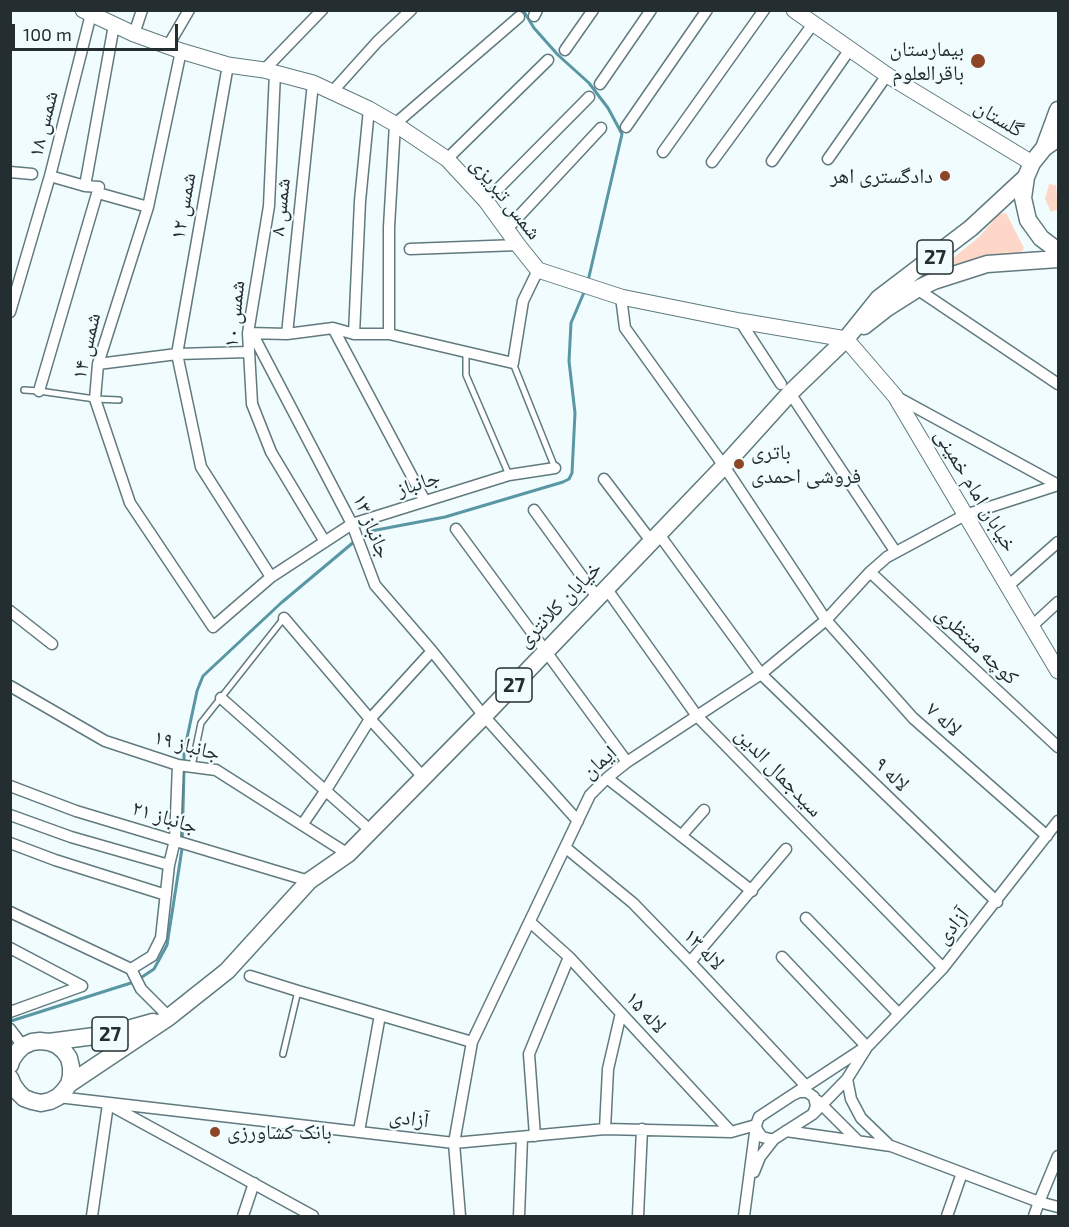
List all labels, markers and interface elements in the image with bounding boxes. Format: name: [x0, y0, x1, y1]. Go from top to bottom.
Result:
scale bar: [15, 12, 182, 50]
text: 100 m: [23, 23, 72, 45]
place label: بیمارستان باقرالعلوم: [890, 36, 964, 86]
marker: بیمارستان باقرالعلوم: [969, 52, 987, 70]
street label: شمس ۱۸: [23, 88, 63, 160]
street label: گلستان: [970, 94, 1028, 142]
street label: شمس تبریزی: [465, 152, 547, 244]
place label: دادگستری اهر: [830, 163, 933, 189]
marker: دادگستری اهر: [938, 169, 952, 183]
street label: شمس ۱۲: [165, 171, 201, 241]
street label: شمس ۸: [264, 177, 296, 237]
road number: 27: [917, 240, 953, 274]
street label: شمس ۱۰: [218, 279, 250, 349]
street label: شمس ۱۴: [66, 310, 106, 382]
street label: خیابان امام خمینی: [929, 424, 1023, 556]
place label: باتری فروشی احمدی: [751, 439, 861, 489]
marker: باتری فروشی احمدی: [732, 457, 746, 471]
street label: جانباز: [393, 464, 443, 502]
street label: جانباز ۱۳: [347, 490, 397, 562]
street label: خیابان کلانتری: [512, 555, 606, 653]
street label: کوچه منتظری: [930, 600, 1024, 690]
road number: 27: [496, 668, 532, 702]
street label: لاله ۷: [921, 697, 967, 741]
street label: سیدجمال الدین: [730, 722, 828, 822]
street label: جانباز ۱۹: [151, 724, 223, 766]
street label: ایمان: [576, 740, 622, 784]
street label: لاله ۹: [869, 751, 915, 797]
street label: جانباز ۲۱: [129, 795, 201, 839]
street label: آزادی: [930, 903, 974, 949]
street label: لاله ۱۳: [678, 923, 730, 975]
street label: لاله ۱۵: [620, 986, 672, 1038]
road number: 27: [92, 1017, 128, 1051]
street label: آزادی: [388, 1103, 430, 1133]
place label: بانک کشاورزی: [227, 1119, 332, 1145]
marker: بانک کشاورزی: [208, 1125, 222, 1139]

